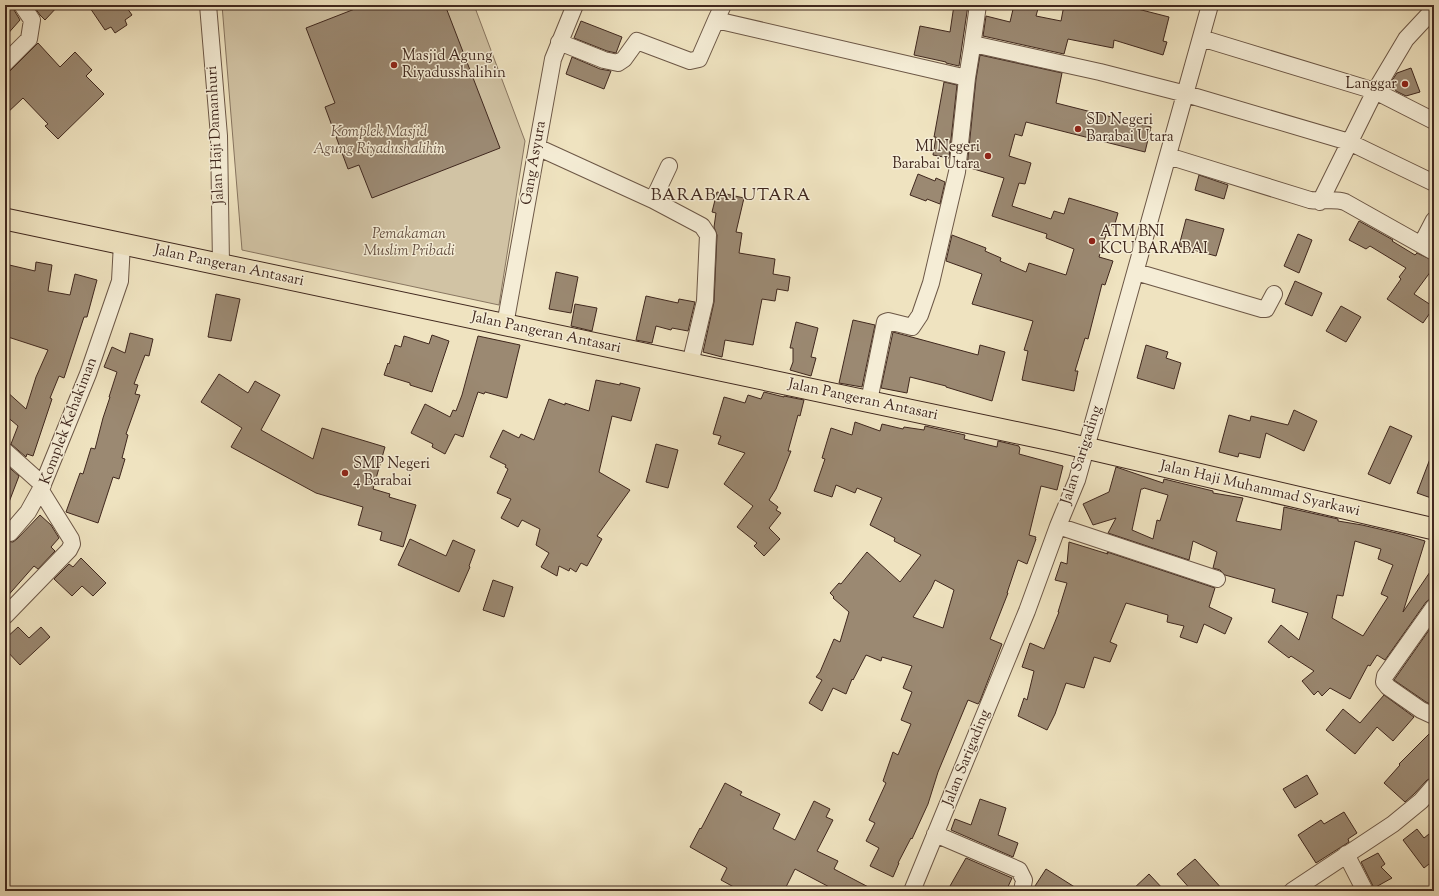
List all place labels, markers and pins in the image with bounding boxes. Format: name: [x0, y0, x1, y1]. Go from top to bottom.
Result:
place label: Masjid Agung Riyadusshalihin: [402, 46, 506, 84]
marker: Masjid Agung Riyadusshalihin: [389, 60, 399, 70]
place label: Langgar: [1345, 74, 1397, 95]
marker: Langgar: [1400, 79, 1410, 89]
place label: SD Negeri Barabai Utara: [1086, 110, 1174, 148]
marker: SD Negeri Barabai Utara: [1073, 124, 1083, 134]
place label: MI Negeri Barabai Utara: [892, 137, 980, 175]
marker: MI Negeri Barabai Utara: [983, 151, 993, 161]
place label: ATM BNI KCU BARABAI: [1100, 222, 1208, 260]
marker: ATM BNI KCU BARABAI: [1087, 236, 1097, 246]
place label: SMP Negeri 4 Barabai: [353, 454, 430, 492]
marker: SMP Negeri 4 Barabai: [340, 468, 350, 478]

